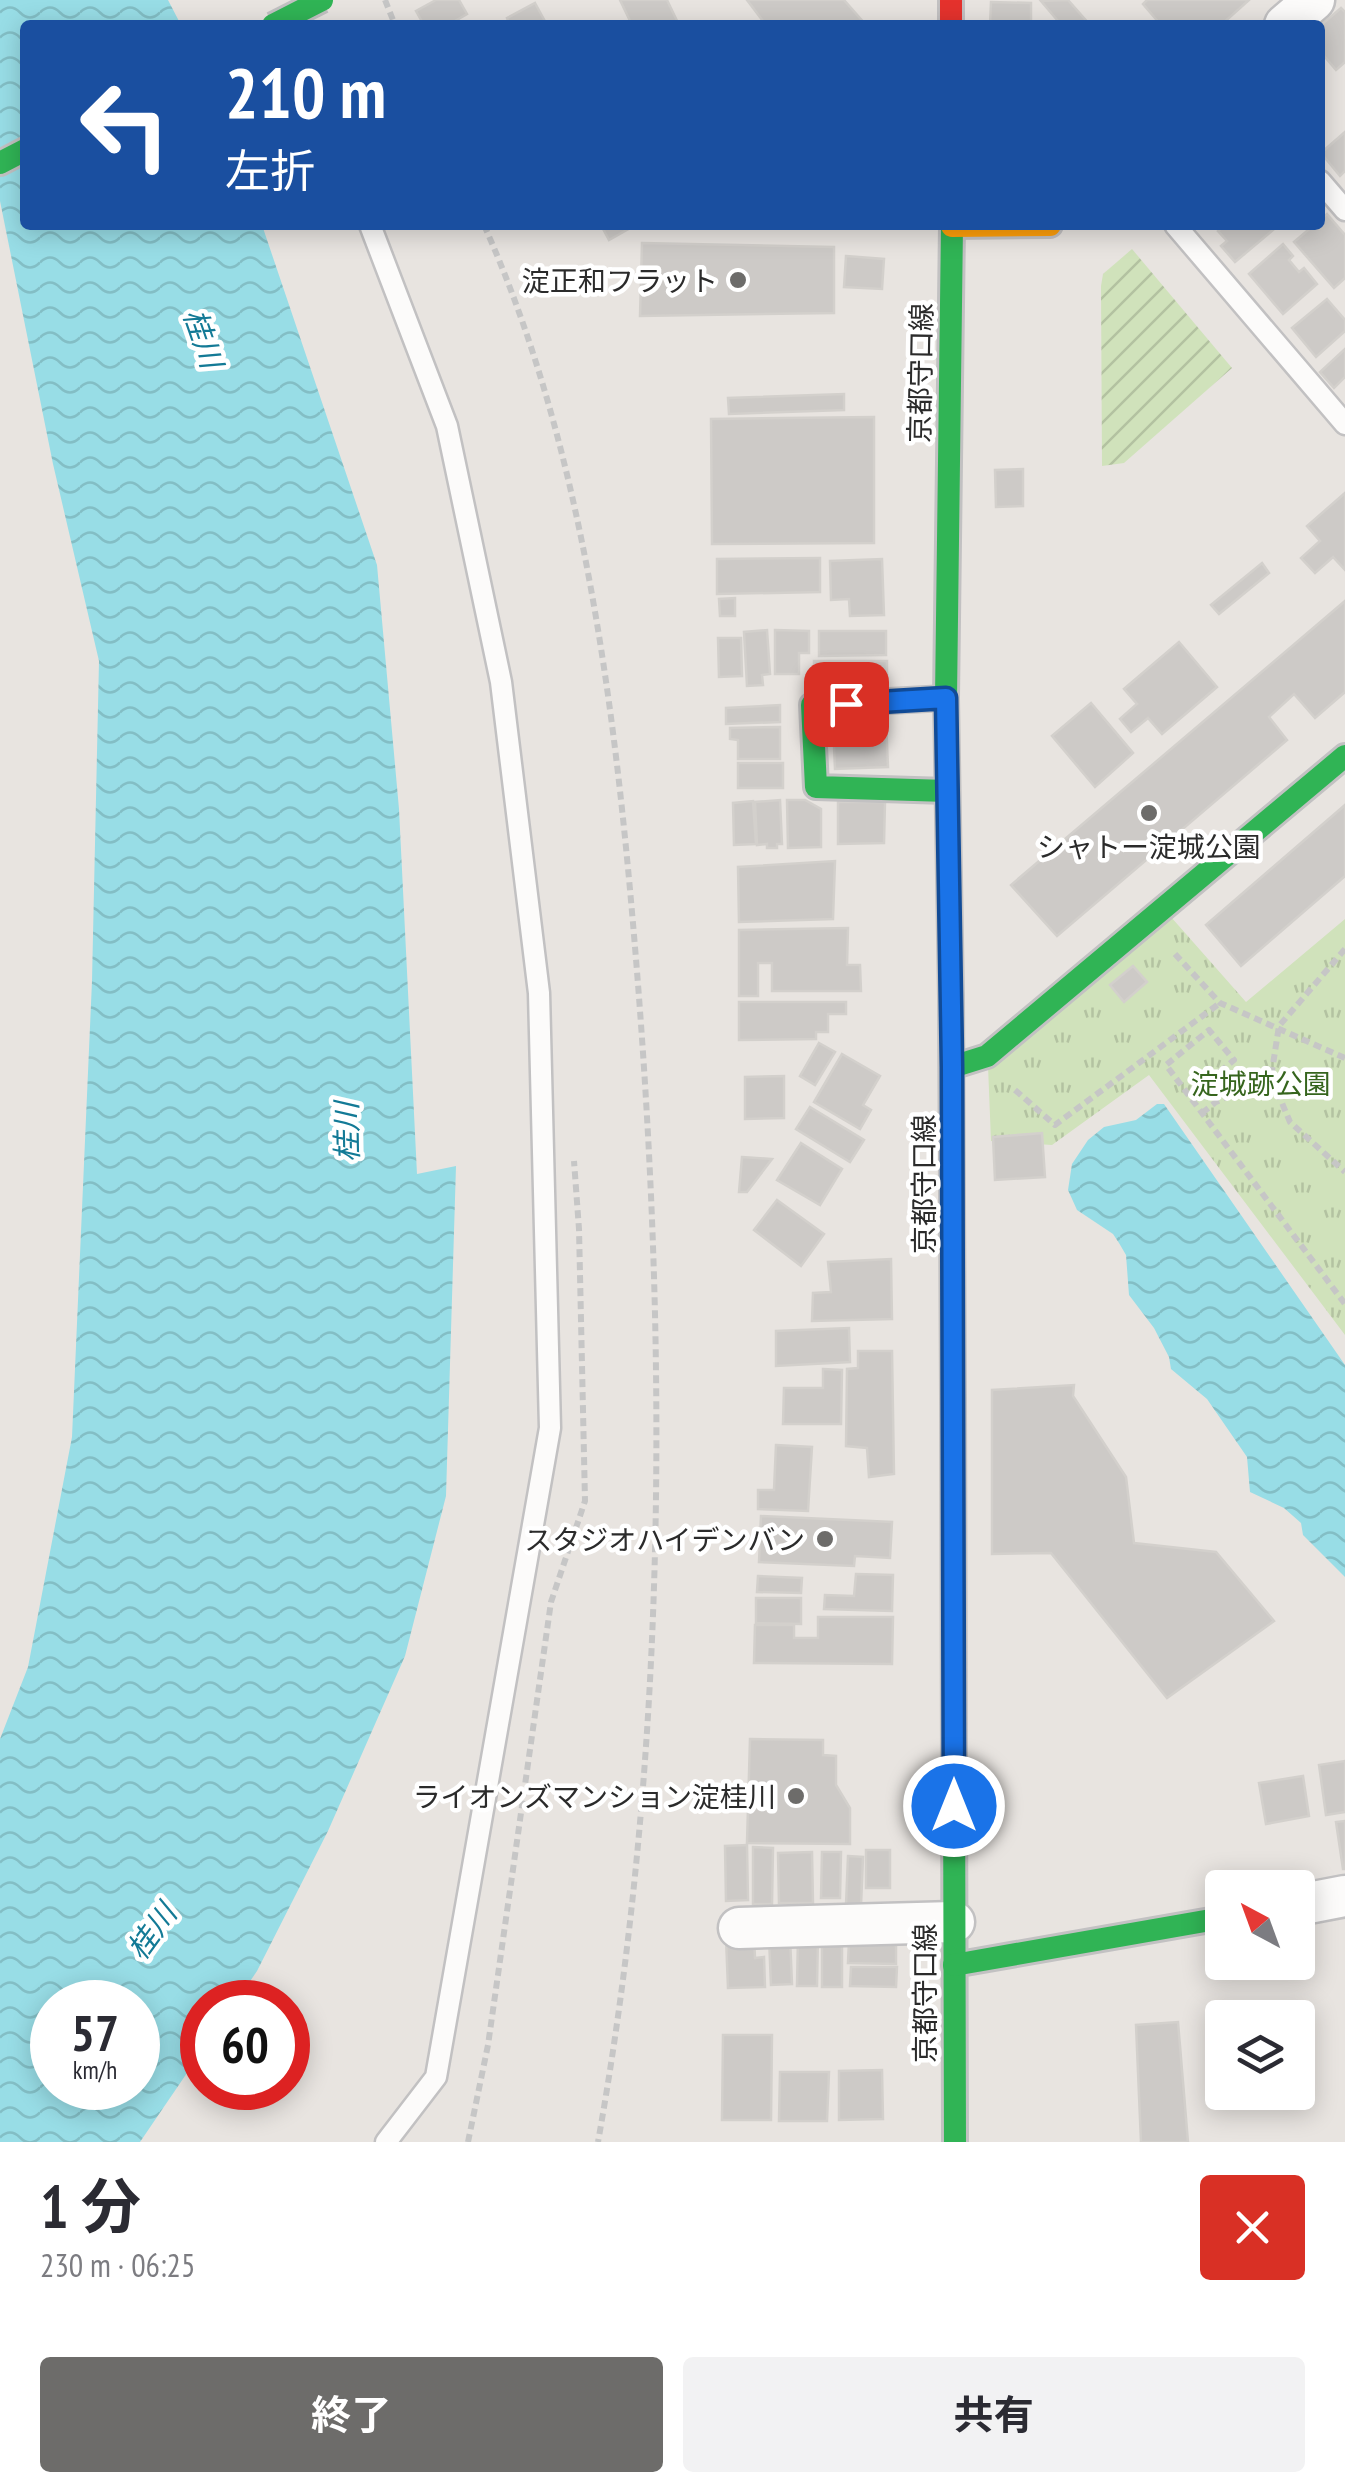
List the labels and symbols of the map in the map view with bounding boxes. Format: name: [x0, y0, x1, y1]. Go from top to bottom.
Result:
place label: 淀正和フラット: [522, 262, 718, 299]
marker: 淀正和フラット: [727, 269, 749, 291]
water label: 桂川: [176, 303, 233, 376]
street label: 京都守口線: [900, 303, 940, 443]
pin: [804, 662, 889, 747]
marker: シャトー淀城公園: [1138, 802, 1160, 824]
place label: シャトー淀城公園: [1037, 828, 1261, 865]
park label: 淀城跡公園: [1191, 1065, 1331, 1102]
water label: 桂川: [326, 1099, 366, 1162]
street label: 京都守口線: [905, 1114, 942, 1254]
place label: スタジオハイデンバン: [524, 1521, 805, 1558]
marker: スタジオハイデンバン: [814, 1528, 836, 1550]
position arrow: [902, 1754, 1006, 1858]
place label: ライオンズマンション淀桂川: [413, 1778, 776, 1815]
marker: ライオンズマンション淀桂川: [785, 1785, 807, 1807]
north arrow: [1205, 1870, 1315, 1980]
water label: 桂川: [118, 1893, 186, 1967]
street label: 京都守口線: [906, 1923, 943, 2063]
speed limit sign: 60: [180, 1980, 310, 2110]

